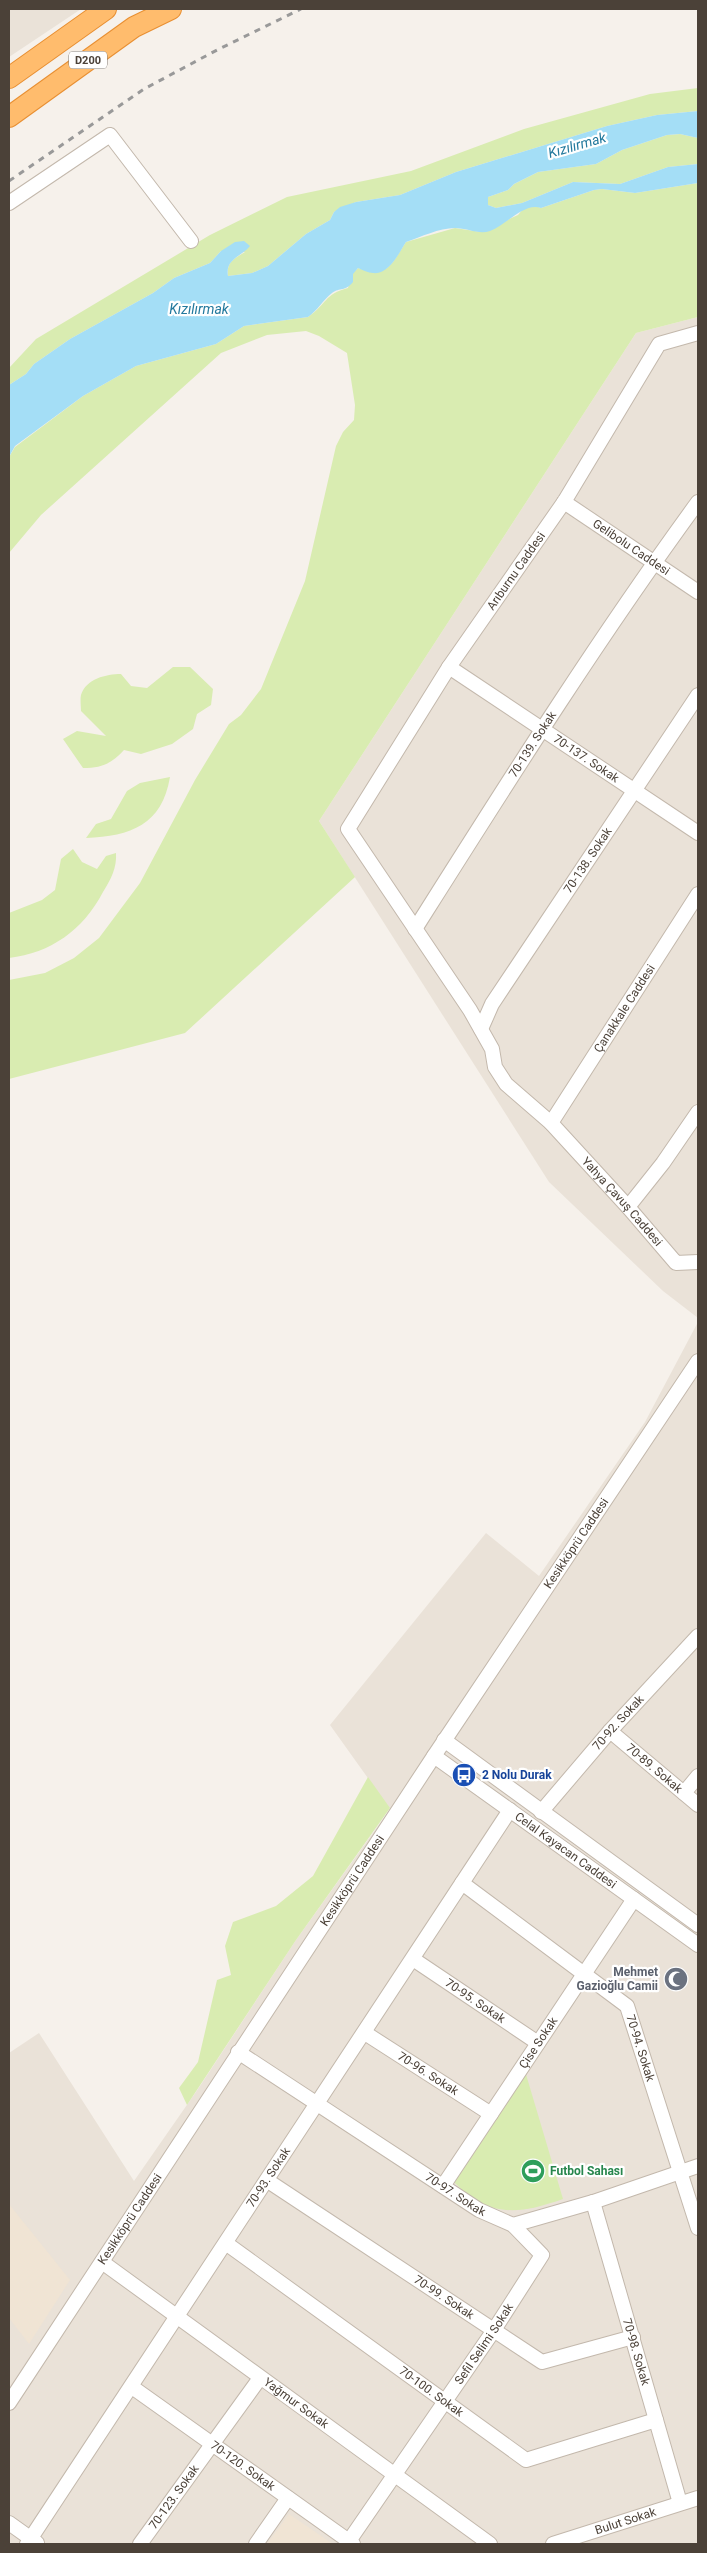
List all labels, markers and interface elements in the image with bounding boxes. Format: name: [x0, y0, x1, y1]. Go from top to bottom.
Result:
road number: D200: [69, 52, 107, 68]
water label: Kızılırmak: [546, 129, 609, 161]
water label: Kızılırmak: [169, 301, 230, 317]
street label: Gelibolu Caddesi: [590, 516, 673, 578]
street label: Arıburnu Caddesi: [484, 529, 548, 613]
street label: 70-139. Sokak: [506, 708, 560, 780]
street label: 70-137. Sokak: [551, 732, 623, 786]
street label: 70-138. Sokak: [561, 824, 615, 896]
street label: Çanakkale Caddesi: [591, 962, 658, 1055]
street label: Yahya Çavuş Caddesi: [579, 1154, 665, 1249]
street label: Kesikköprü Caddesi: [541, 1495, 611, 1591]
street label: 70-92. Sokak: [590, 1692, 647, 1753]
street label: 70-89. Sokak: [623, 1741, 686, 1797]
bus stop icon: 2 Nolu Durak: [451, 1762, 477, 1788]
place label: 2 Nolu Durak: [482, 1768, 552, 1782]
street label: Celal Kayacan Caddesi: [512, 1809, 619, 1891]
street label: Kesikköprü Caddesi: [317, 1833, 387, 1929]
place label: Mehmet Gazioğlu Camii: [577, 1965, 658, 1993]
mosque icon: Mehmet Gazioğlu Camii: [663, 1966, 689, 1992]
street label: 70-95. Sokak: [443, 1976, 509, 2026]
street label: 70-94. Sokak: [623, 2013, 658, 2084]
street label: Çise Sokak: [516, 2014, 561, 2071]
street label: 70-96. Sokak: [395, 2049, 462, 2099]
street label: 70-93. Sokak: [243, 2144, 294, 2210]
sports icon: Futbol Sahası: [520, 2158, 546, 2184]
place label: Futbol Sahası: [550, 2164, 623, 2178]
street label: 70-97. Sokak: [423, 2170, 489, 2219]
street label: Kesikköprü Caddesi: [95, 2171, 165, 2267]
street label: 70-99. Sokak: [411, 2272, 478, 2323]
street label: Sefil Selimi Sokak: [452, 2300, 517, 2387]
street label: 70-98. Sokak: [620, 2317, 653, 2388]
street label: 70-100. Sokak: [396, 2364, 467, 2420]
street label: Yağmur Sokak: [261, 2375, 332, 2432]
street label: 70-120. Sokak: [208, 2438, 279, 2494]
street label: 70-123. Sokak: [146, 2461, 202, 2532]
street label: Bulut Sokak: [593, 2505, 659, 2537]

